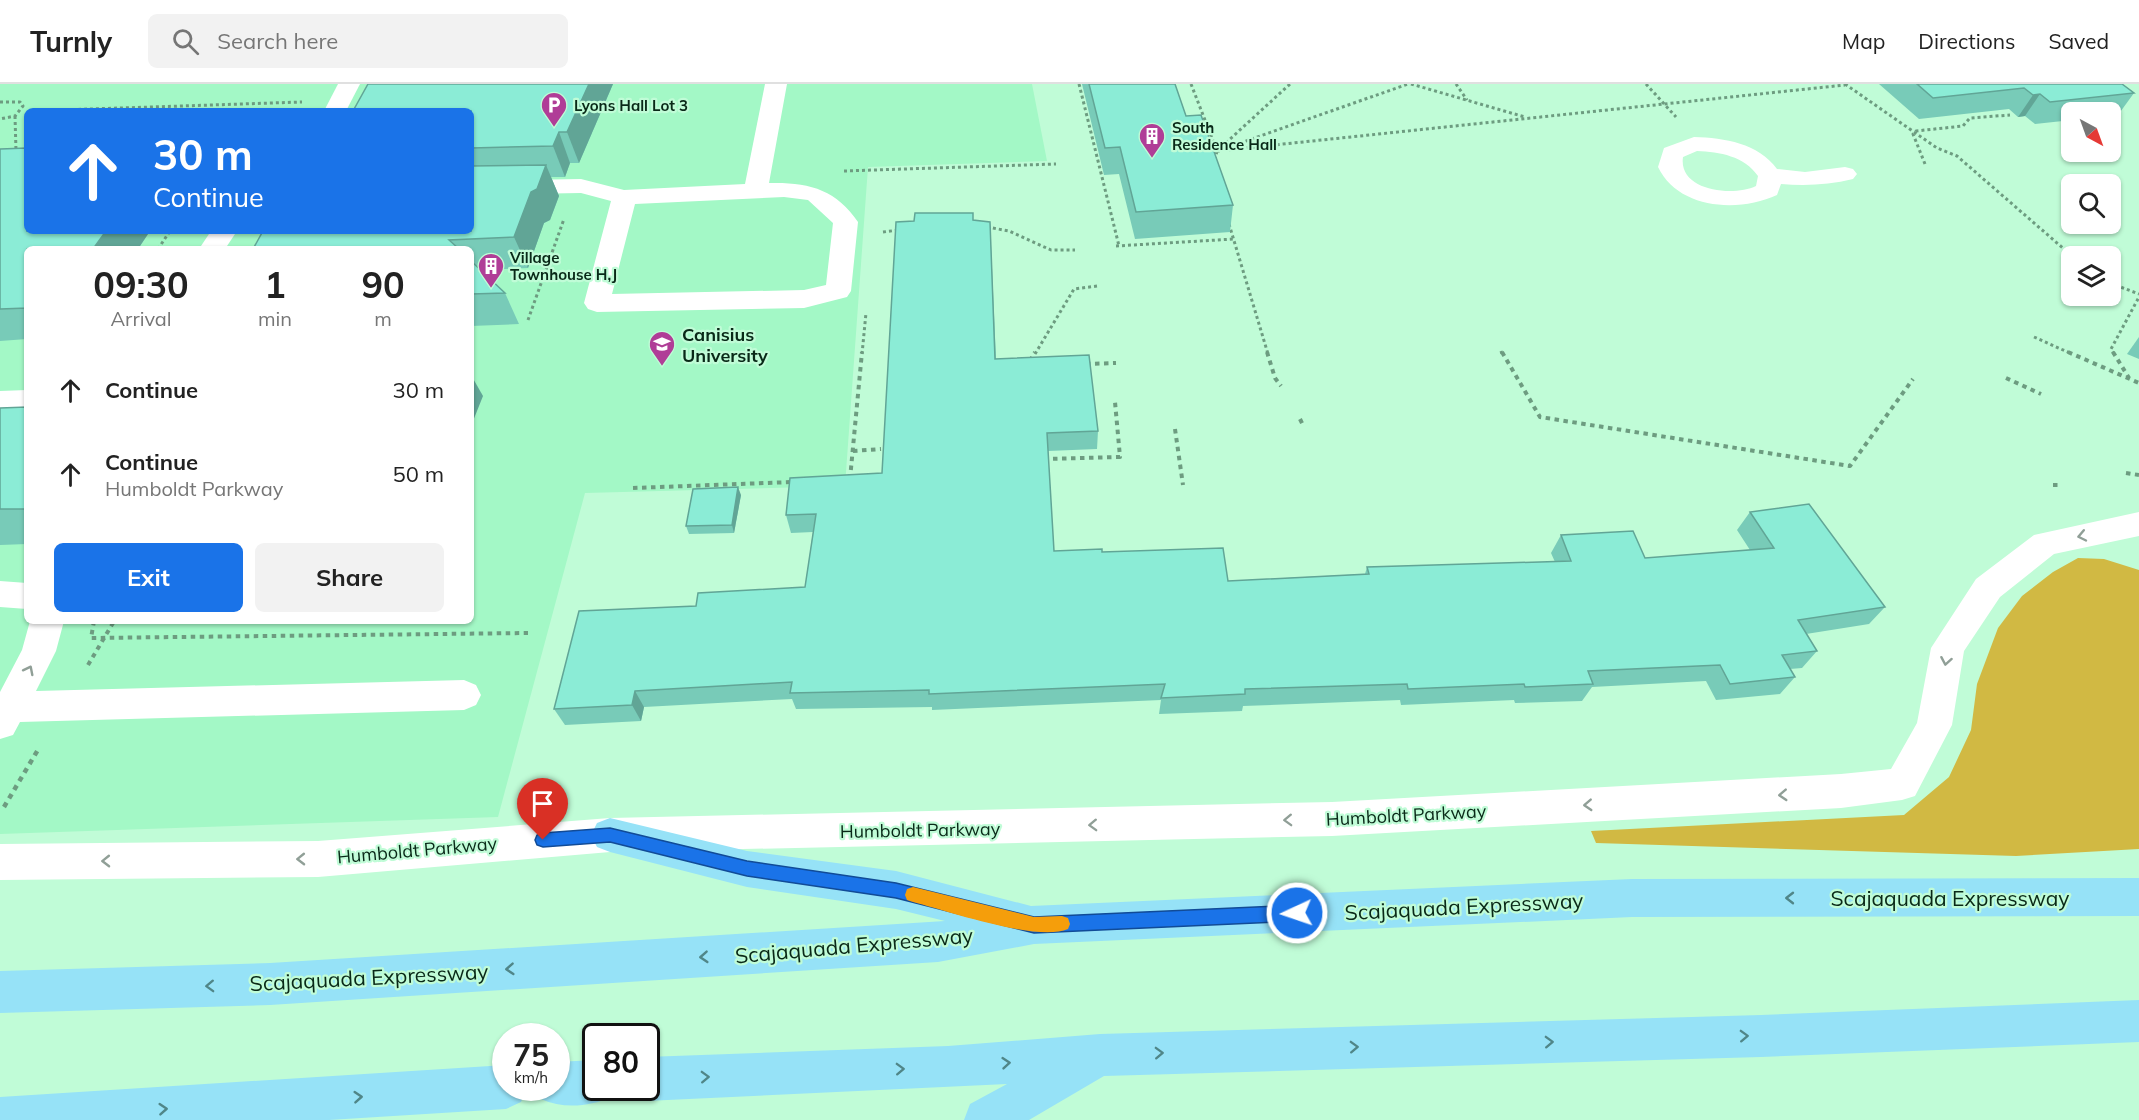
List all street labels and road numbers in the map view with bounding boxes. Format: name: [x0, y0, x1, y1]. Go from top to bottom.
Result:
street label: Humboldt Parkway: [1325, 799, 1487, 831]
street label: Humboldt Parkway: [840, 817, 1001, 843]
street label: Humboldt Parkway: [336, 832, 498, 868]
street label: Scajaquada Expressway: [1831, 885, 2070, 911]
street label: Scajaquada Expressway: [1344, 887, 1584, 925]
street label: Scajaquada Expressway: [734, 922, 974, 968]
street label: Scajaquada Expressway: [249, 958, 489, 996]

